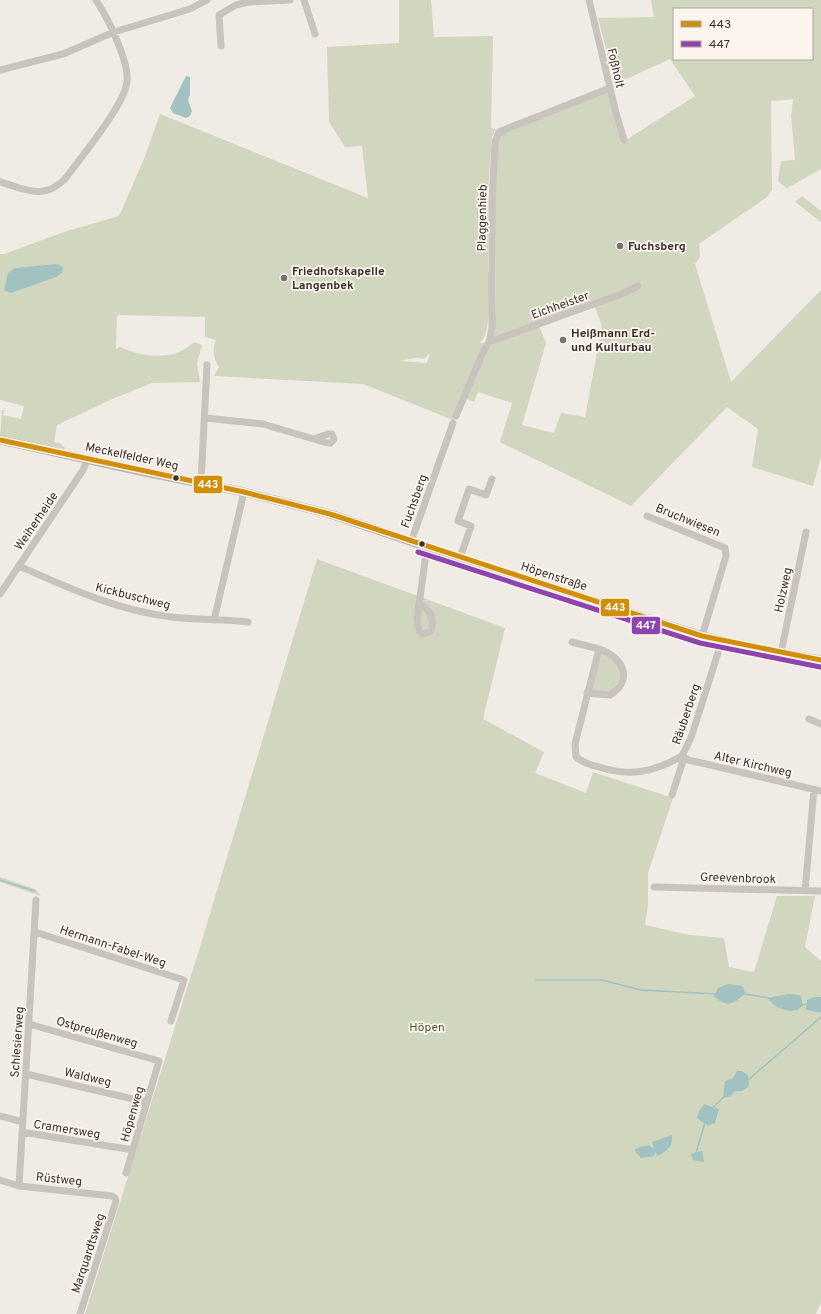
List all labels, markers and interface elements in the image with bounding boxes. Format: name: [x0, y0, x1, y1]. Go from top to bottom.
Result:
legend: [673, 8, 813, 60]
text: 443: [709, 17, 731, 33]
text: 447: [709, 37, 730, 53]
street label: Foßholt: [603, 47, 627, 90]
street label: Plaggenhieb: [474, 184, 492, 252]
place label: Fuchsberg: [628, 239, 686, 255]
marker: Fuchsberg: [615, 241, 625, 251]
place label: Friedhofskapelle Langenbek: [292, 264, 385, 294]
marker: Friedhofskapelle Langenbek: [279, 273, 289, 283]
street label: Eichheister: [529, 288, 592, 324]
place label: Heißmann Erd- und Kulturbau: [571, 326, 655, 356]
marker: Heißmann Erd- und Kulturbau: [558, 335, 568, 345]
street label: Meckelfelder Weg: [84, 439, 180, 475]
street label: Fuchsberg: [398, 472, 432, 530]
unlabelled marker: [171, 473, 181, 483]
line badge: 443: [193, 475, 223, 494]
text: 443: [198, 478, 218, 492]
street label: Weiherheide: [11, 489, 62, 554]
street label: Bruchwiesen: [653, 501, 722, 541]
unlabelled marker: [417, 539, 427, 549]
street label: Höpenstraße: [518, 559, 589, 595]
street label: Holzweg: [771, 566, 797, 614]
street label: Kickbuschweg: [94, 580, 172, 614]
line badge: 443: [600, 598, 630, 617]
text: 443: [605, 601, 625, 615]
line badge: 447: [631, 616, 661, 635]
text: 447: [636, 619, 656, 633]
street label: Räuberberg: [669, 682, 705, 747]
street label: Alter Kirchweg: [712, 748, 793, 782]
street label: Greevenbrook: [700, 870, 776, 888]
street label: Hermann-Fabel-Weg: [57, 922, 168, 972]
street label: Schlesierweg: [8, 1006, 28, 1078]
street label: Ostpreußenweg: [54, 1014, 139, 1052]
park label: Höpen: [409, 1020, 445, 1036]
street label: Waldweg: [63, 1065, 113, 1091]
street label: Höpenweg: [117, 1085, 149, 1144]
street label: Cramersweg: [32, 1117, 101, 1143]
street label: Rüstweg: [35, 1170, 83, 1190]
street label: Marquardtsweg: [68, 1211, 109, 1295]

